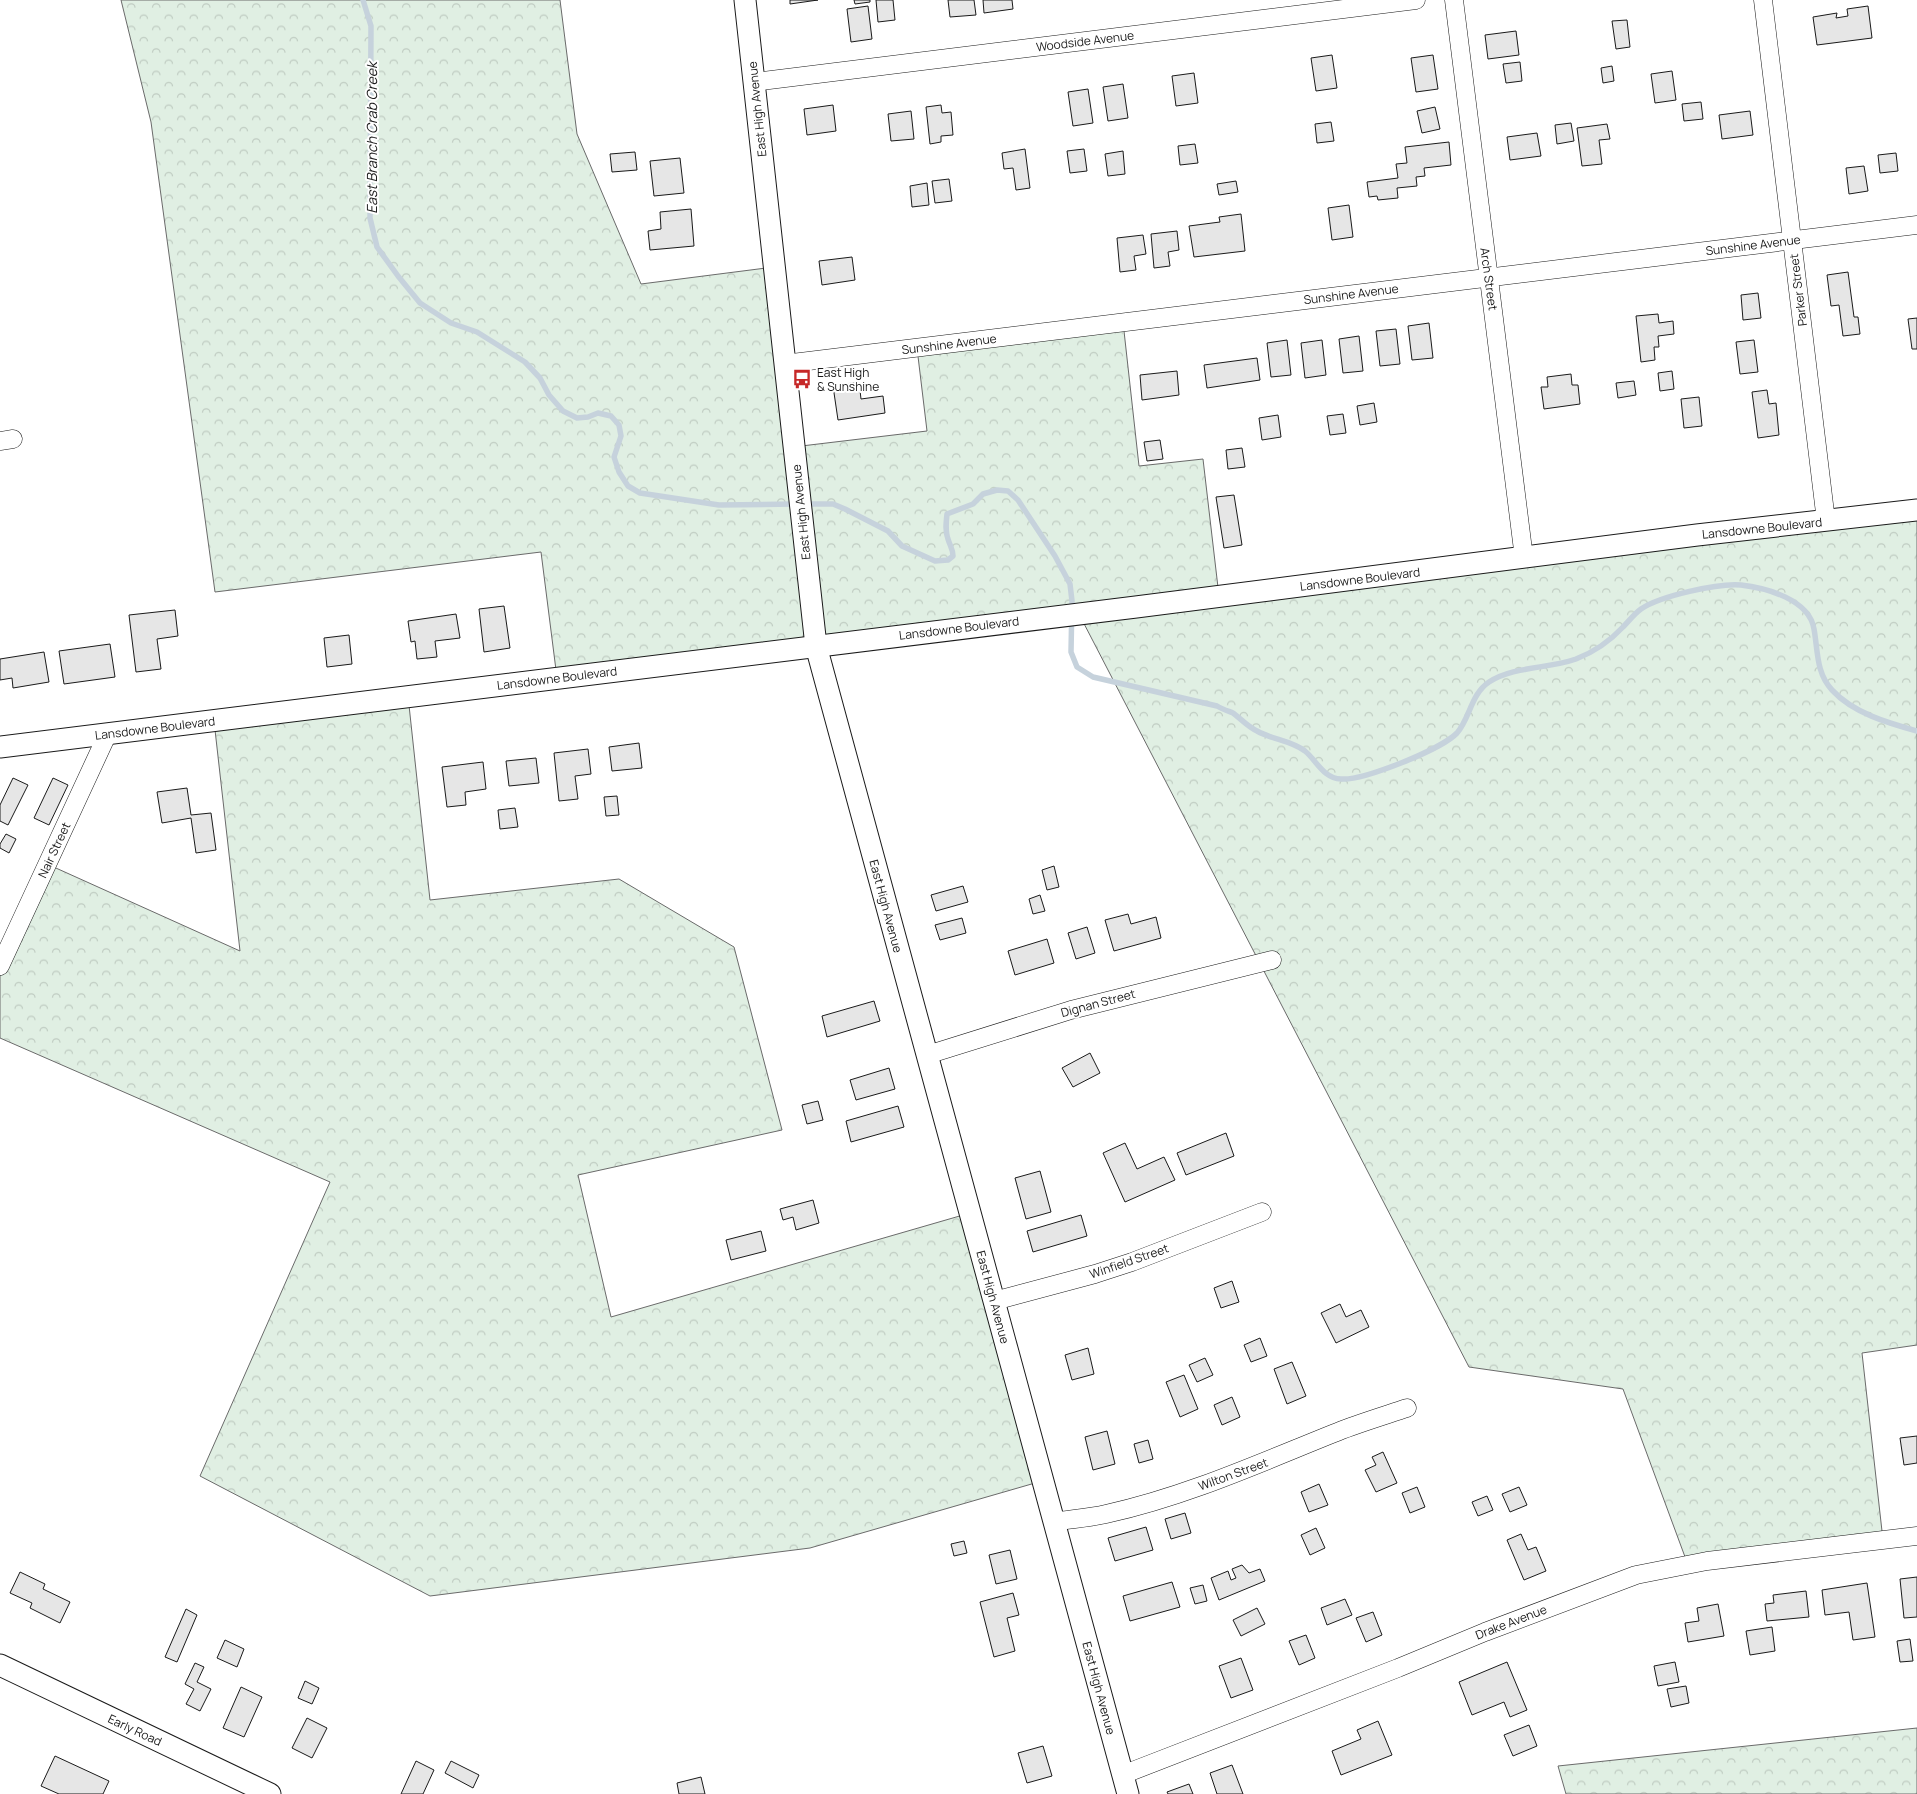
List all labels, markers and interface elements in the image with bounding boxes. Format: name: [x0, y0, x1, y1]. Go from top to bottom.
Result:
street label: Woodside Avenue: [1035, 27, 1135, 55]
water label: East Branch Crab Creek: [362, 60, 381, 214]
street label: East High Avenue: [744, 60, 770, 158]
street label: Sunshine Avenue: [1705, 231, 1801, 259]
street label: Arch Street: [1476, 247, 1502, 312]
street label: Parker Street: [1785, 253, 1811, 327]
street label: Sunshine Avenue: [1303, 280, 1399, 308]
street label: Sunshine Avenue: [901, 330, 997, 358]
place label: East High & Sunshine: [817, 364, 879, 395]
bus stop icon: East High & Sunshine: [791, 368, 813, 390]
street label: East High Avenue: [788, 463, 814, 561]
street label: Lansdowne Boulevard: [1701, 513, 1823, 543]
street label: Lansdowne Boulevard: [1299, 563, 1421, 595]
street label: Lansdowne Boulevard: [898, 612, 1020, 644]
street label: Lansdowne Boulevard: [496, 662, 618, 694]
street label: Lansdowne Boulevard: [94, 712, 216, 744]
street label: Nair Street: [34, 819, 74, 881]
street label: East High Avenue: [865, 858, 907, 954]
street label: Dignan Street: [1059, 985, 1137, 1021]
street label: Winfield Street: [1087, 1239, 1171, 1283]
street label: East High Avenue: [972, 1249, 1014, 1345]
street label: Wilton Street: [1196, 1453, 1270, 1494]
street label: Drake Avenue: [1473, 1601, 1549, 1643]
street label: East High Avenue: [1078, 1640, 1120, 1736]
street label: Early Road: [105, 1710, 165, 1750]

